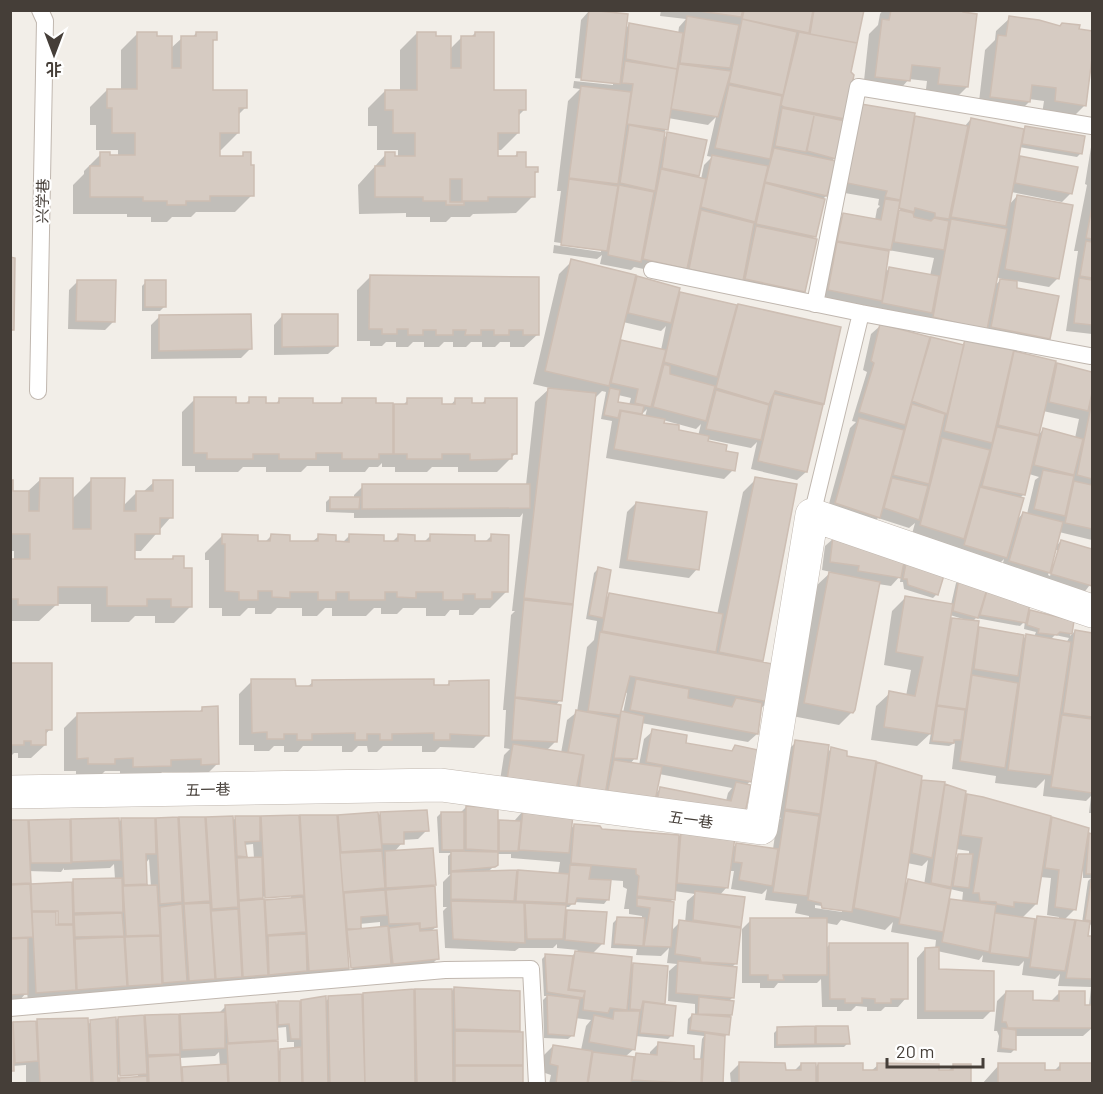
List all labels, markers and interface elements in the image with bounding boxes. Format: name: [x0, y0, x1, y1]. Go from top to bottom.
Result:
north arrow: [24, 24, 84, 84]
text: 北: [46, 60, 62, 79]
street label: 兴学巷: [33, 178, 51, 224]
street label: 五一巷: [185, 780, 231, 798]
street label: 五一巷: [667, 807, 715, 831]
scale bar: [887, 1031, 983, 1069]
text: 20 m: [896, 1040, 934, 1062]

